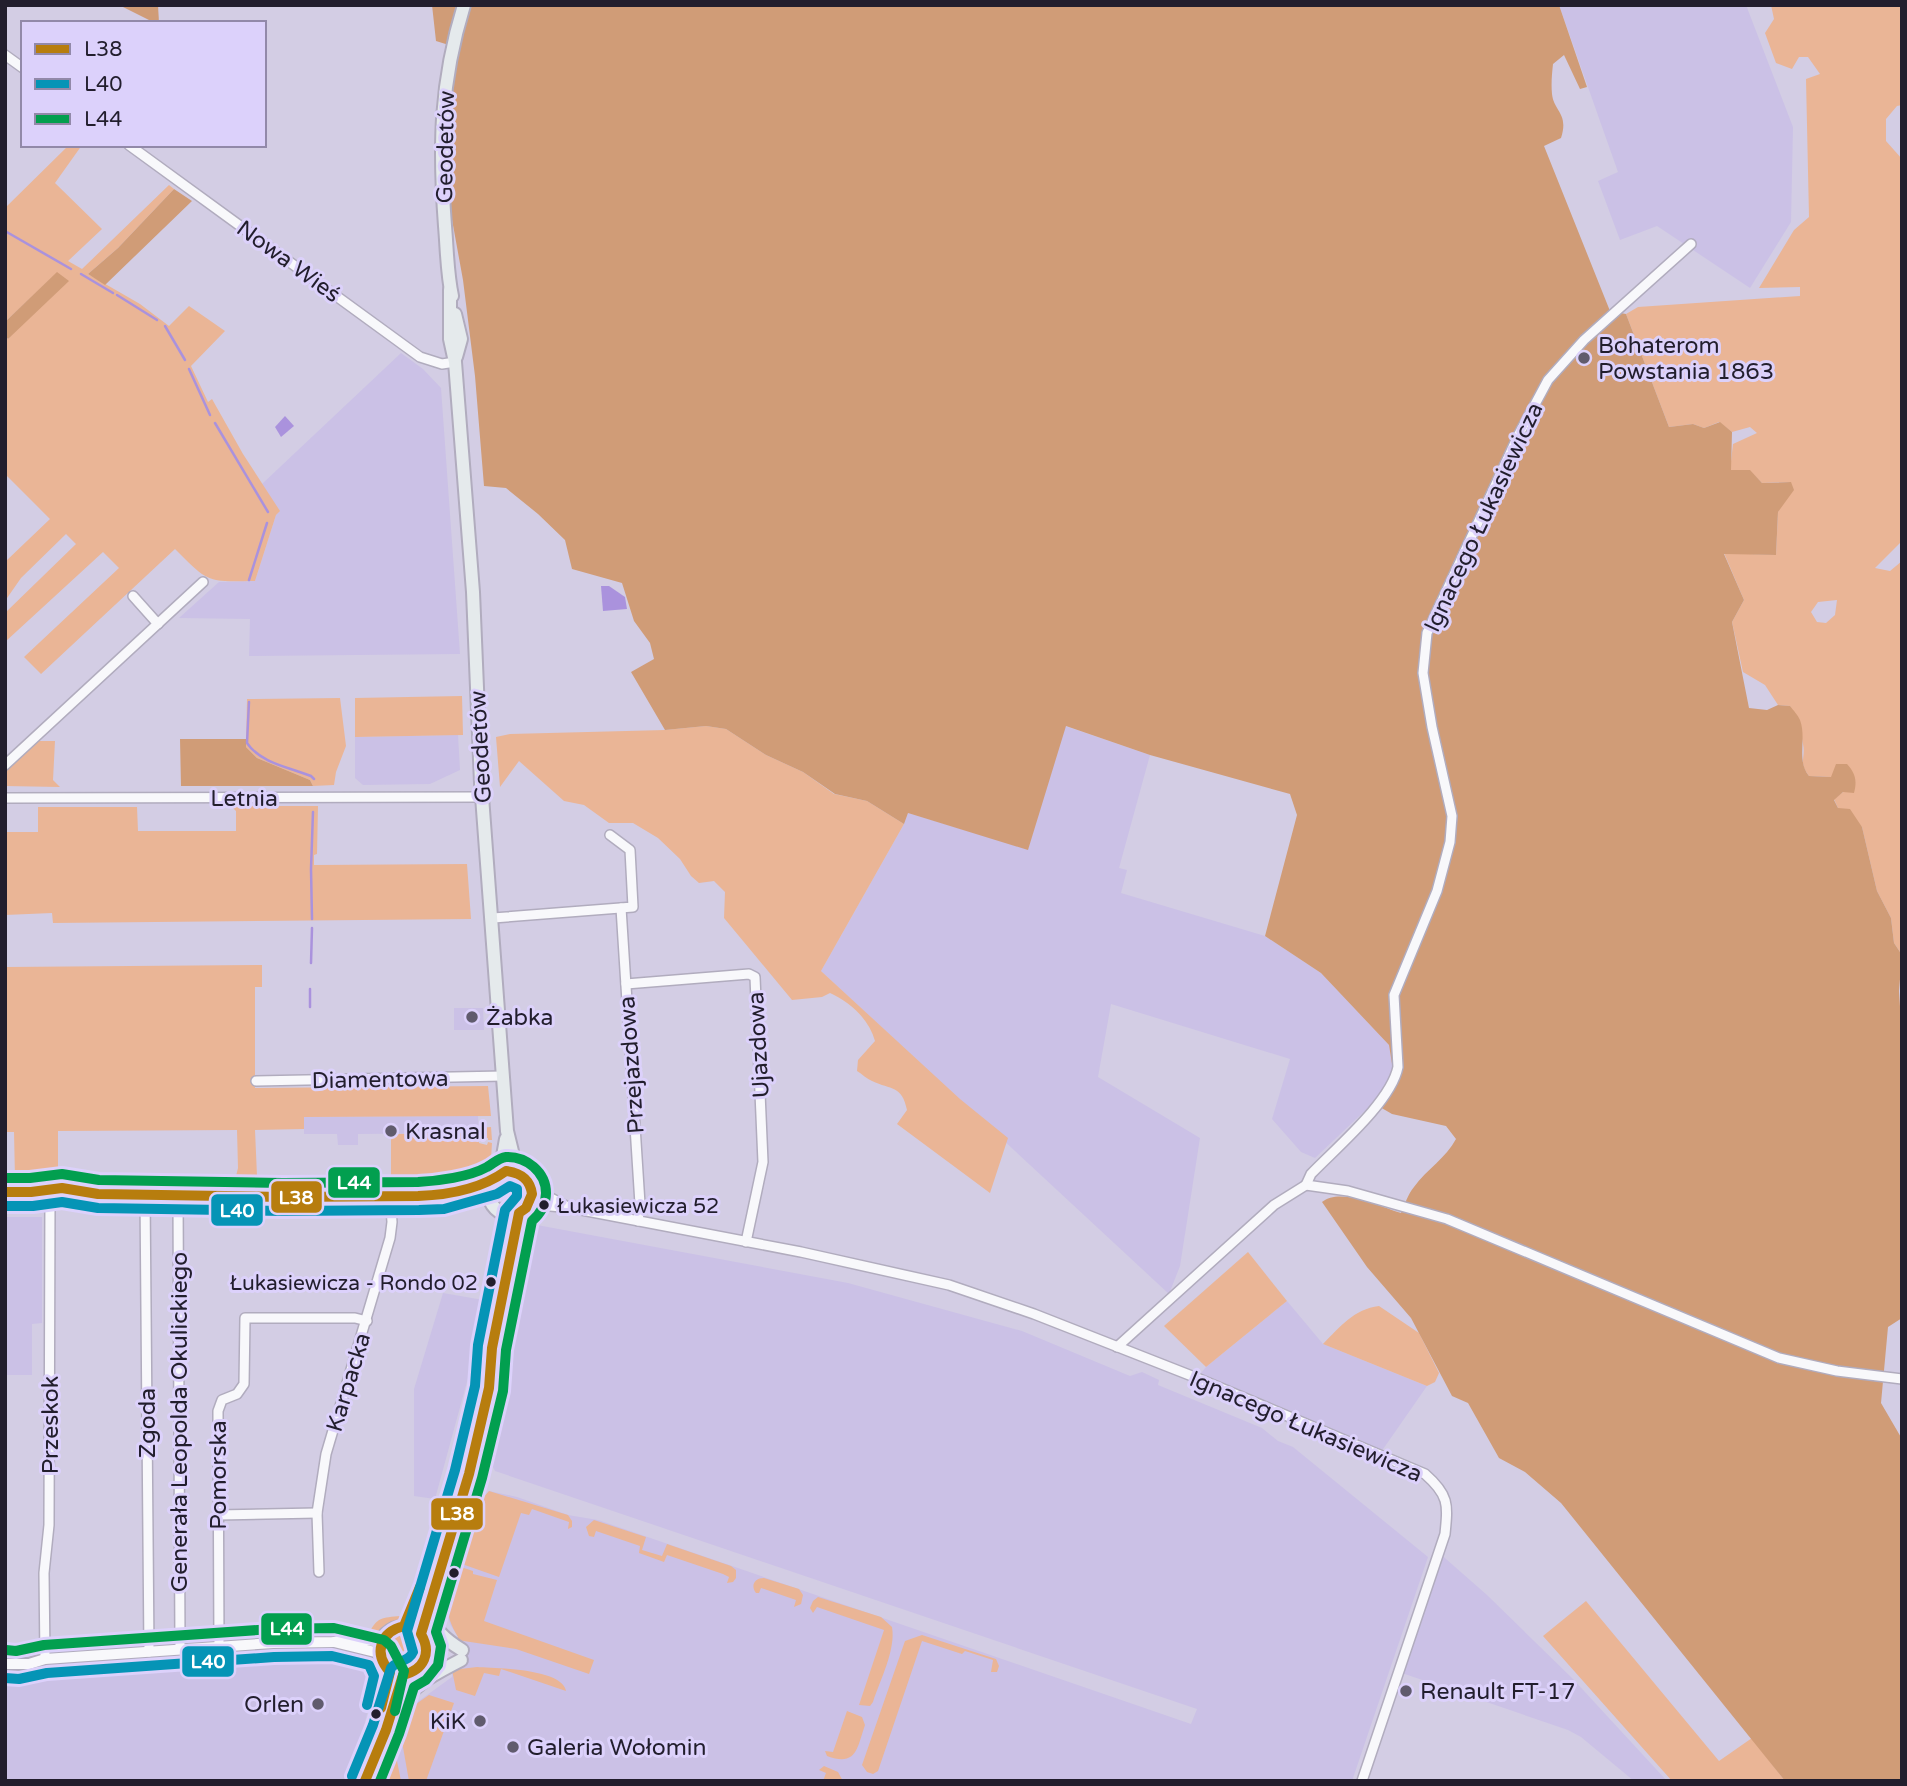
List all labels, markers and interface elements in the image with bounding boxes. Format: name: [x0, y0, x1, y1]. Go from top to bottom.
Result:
legend: [21, 21, 266, 147]
text: L38: [84, 37, 122, 62]
text: L40: [84, 72, 122, 97]
street label: Geodetów: [431, 90, 461, 204]
text: L44: [84, 107, 122, 132]
street label: Nowa Wieś: [231, 215, 346, 309]
place label: Bohaterom Powstania 1863: [1598, 332, 1774, 386]
marker: Bohaterom Powstania 1863: [1576, 350, 1592, 366]
street label: Ignacego Łukasiewicza: [1418, 398, 1549, 637]
street label: Geodetów: [464, 690, 498, 804]
street label: Letnia: [210, 785, 278, 813]
street label: Ujazdowa: [742, 991, 776, 1099]
street label: Przejazdowa: [613, 995, 651, 1135]
place label: Żabka: [486, 1004, 553, 1032]
marker: Żabka: [464, 1009, 480, 1025]
street label: Diamentowa: [311, 1065, 449, 1095]
place label: Krasnal: [405, 1118, 486, 1146]
marker: Krasnal: [383, 1123, 399, 1139]
line badge: L44: [327, 1166, 381, 1199]
text: L44: [337, 1172, 371, 1194]
line badge: L38: [270, 1180, 323, 1214]
text: L38: [279, 1187, 313, 1209]
line badge: L40: [210, 1193, 264, 1227]
place label: Łukasiewicza 52: [557, 1194, 719, 1219]
marker: Łukasiewicza 52: [537, 1198, 551, 1212]
text: L40: [220, 1200, 254, 1222]
street label: Generała Leopolda Okulickiego: [166, 1252, 194, 1592]
place label: Łukasiewicza - Rondo 02: [230, 1271, 478, 1296]
marker: Łukasiewicza - Rondo 02: [484, 1275, 498, 1289]
street label: Karpacka: [321, 1329, 377, 1435]
street label: Ignacego Łukasiewicza: [1185, 1365, 1426, 1489]
street label: Przeskok: [37, 1376, 65, 1474]
street label: Zgoda: [134, 1388, 162, 1458]
street label: Pomorska: [205, 1420, 233, 1530]
line badge: L38: [430, 1497, 484, 1531]
text: L38: [440, 1503, 474, 1525]
unlabelled marker: [447, 1566, 461, 1580]
line badge: L44: [260, 1612, 313, 1646]
text: L44: [270, 1618, 304, 1640]
line badge: L40: [181, 1645, 235, 1678]
text: L40: [191, 1651, 225, 1673]
place label: Renault FT-17: [1420, 1678, 1576, 1706]
marker: Renault FT-17: [1398, 1683, 1414, 1699]
place label: Orlen: [244, 1691, 304, 1719]
marker: Orlen: [310, 1696, 326, 1712]
unlabelled marker: [369, 1707, 383, 1721]
place label: KiK: [430, 1708, 466, 1736]
marker: KiK: [472, 1713, 488, 1729]
place label: Galeria Wołomin: [527, 1734, 707, 1762]
marker: Galeria Wołomin: [505, 1739, 521, 1755]

